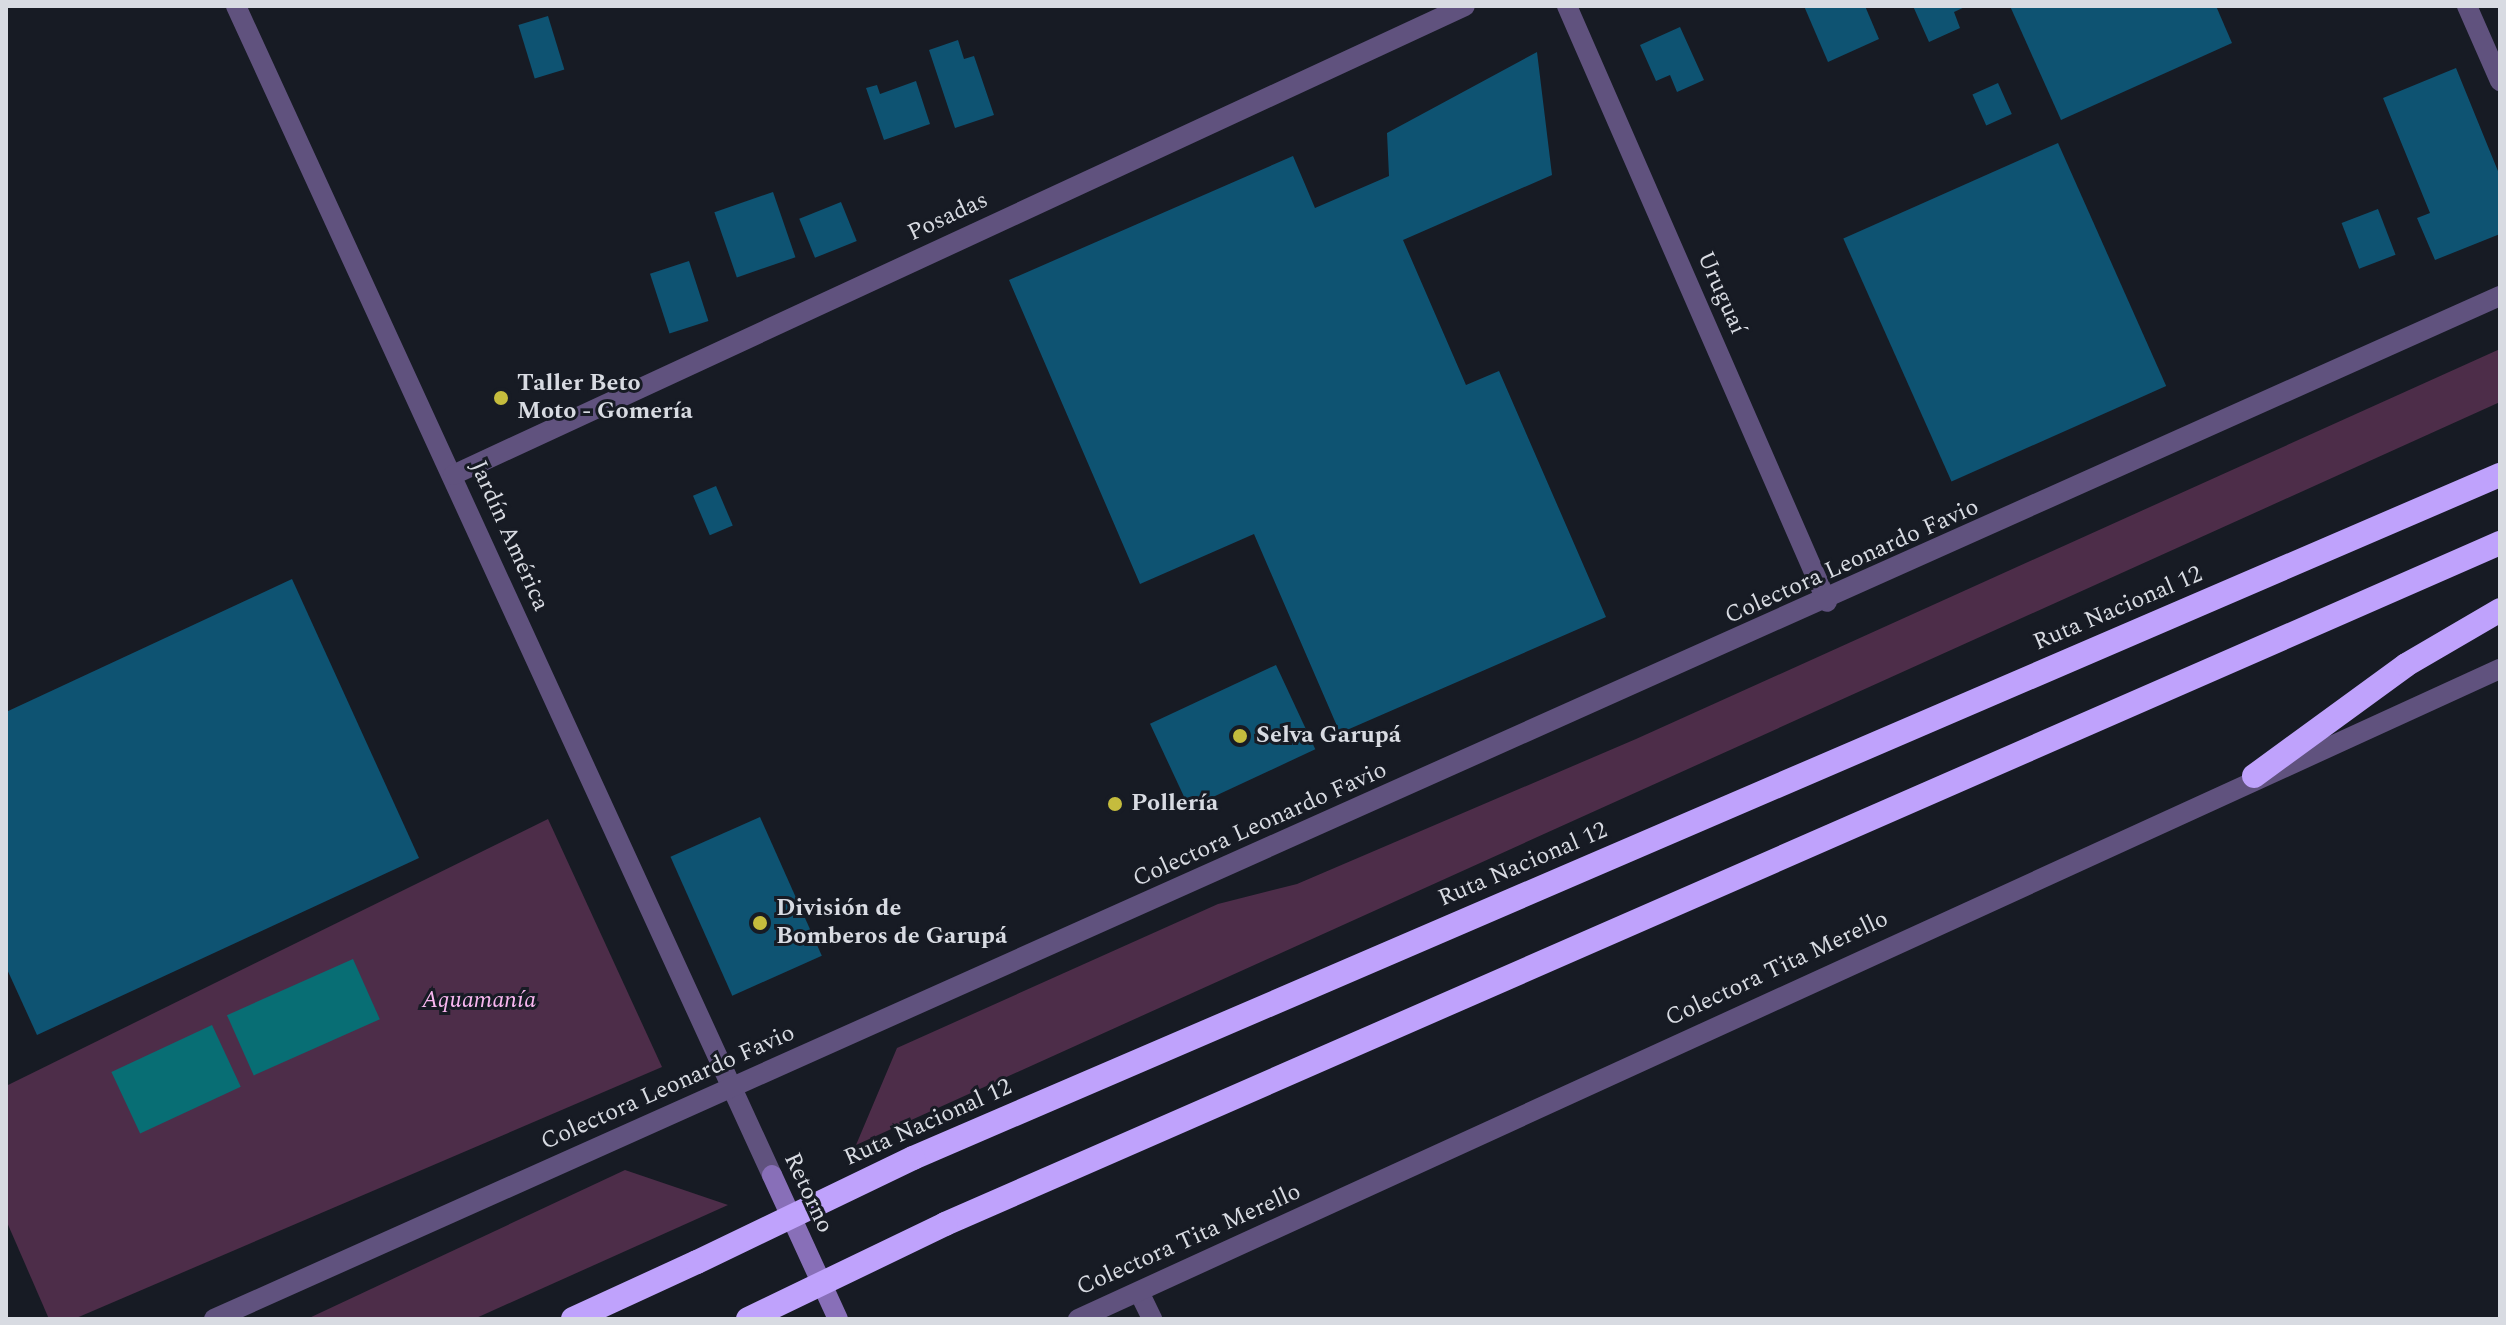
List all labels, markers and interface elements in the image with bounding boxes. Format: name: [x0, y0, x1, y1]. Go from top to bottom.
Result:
street label: Posadas: [903, 186, 993, 248]
street label: Uruguaí: [1690, 247, 1752, 339]
place label: Taller Beto Moto - Gomería: [517, 370, 693, 426]
marker: Taller Beto Moto - Gomería: [492, 389, 510, 407]
street label: Jardín América: [463, 456, 555, 616]
street label: Colectora Leonardo Favio: [1721, 493, 1983, 631]
street label: Ruta Nacional 12: [2029, 560, 2207, 658]
place label: Selva Garupá: [1256, 722, 1401, 750]
marker: Selva Garupá: [1231, 727, 1249, 745]
street label: Colectora Leonardo Favio: [1129, 756, 1391, 894]
place label: Pollería: [1131, 790, 1218, 818]
marker: Pollería: [1106, 795, 1124, 813]
street label: Ruta Nacional 12: [1434, 816, 1612, 914]
place label: División de Bomberos de Garupá: [776, 895, 1007, 951]
street label: Colectora Tita Merello: [1661, 905, 1893, 1033]
marker: División de Bomberos de Garupá: [751, 914, 769, 932]
park label: Aquamanía: [422, 987, 536, 1015]
street label: Colectora Leonardo Favio: [537, 1019, 799, 1157]
street label: Ruta Nacional 12: [840, 1073, 1016, 1173]
street label: Retorno: [777, 1148, 839, 1238]
street label: Colectora Tita Merello: [1072, 1178, 1306, 1302]

